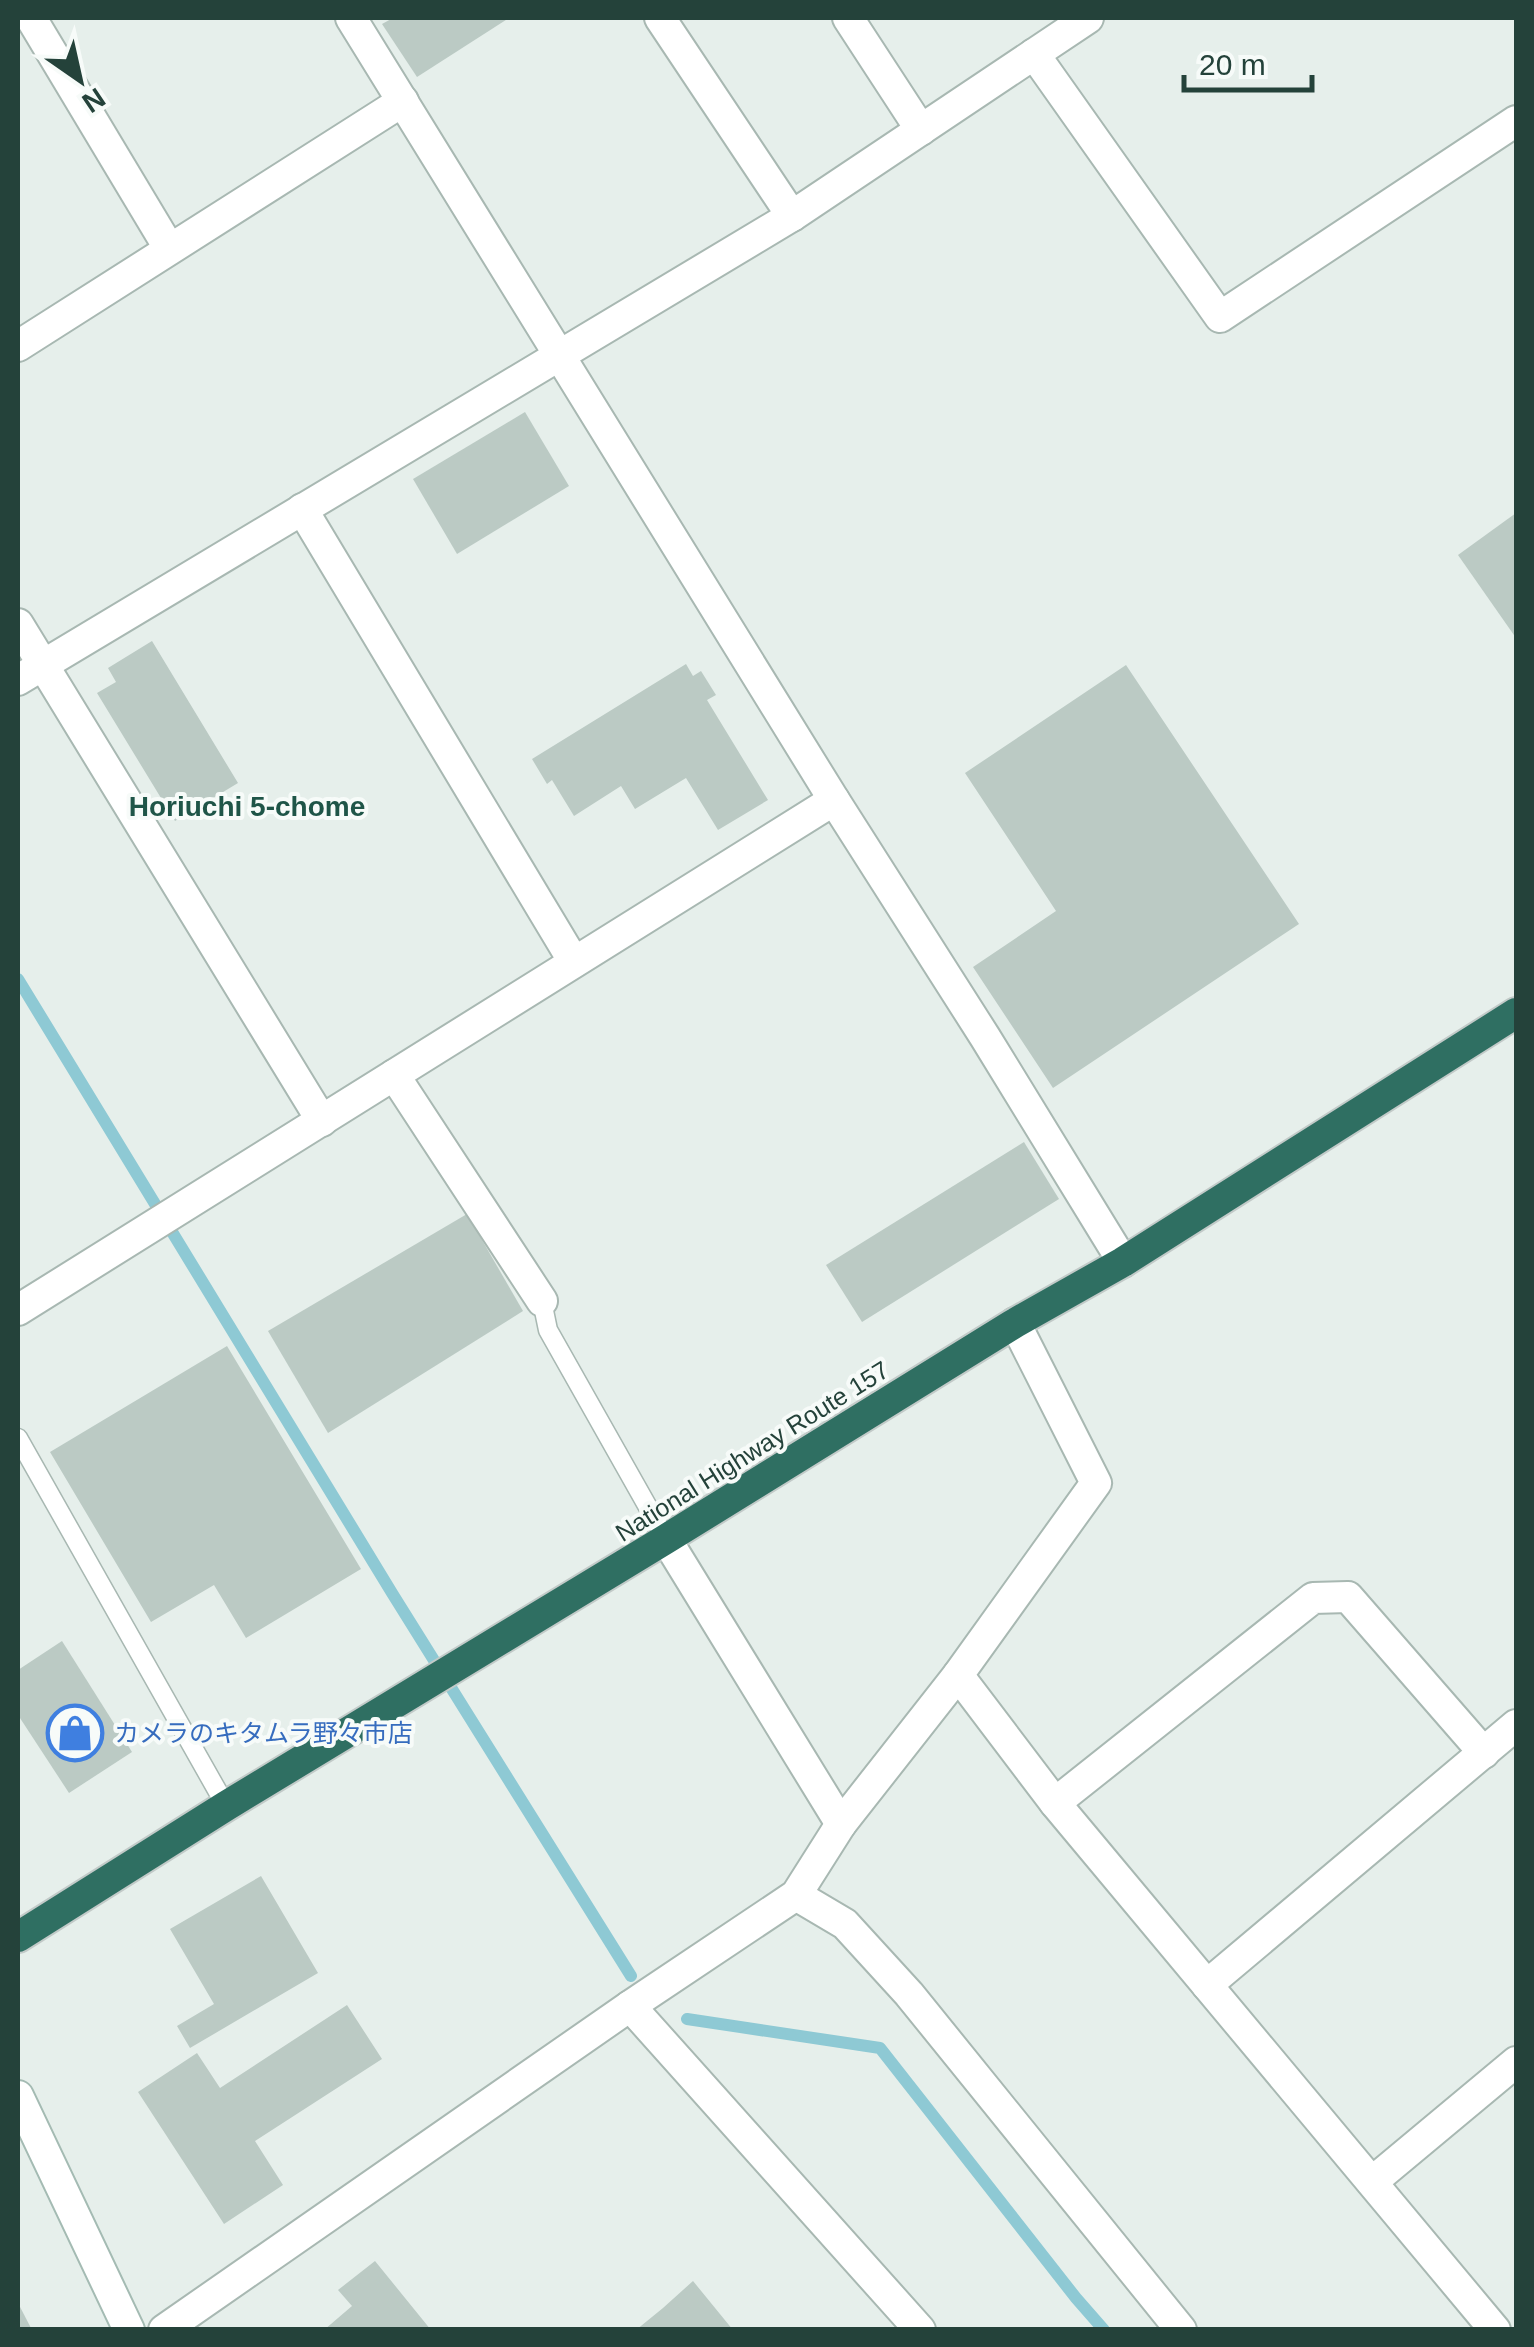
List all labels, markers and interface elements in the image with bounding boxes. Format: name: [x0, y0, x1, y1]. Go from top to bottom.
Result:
north arrow: [30, 30, 130, 130]
scale bar: [1184, 30, 1312, 92]
text: 20 m: [1199, 48, 1266, 81]
text: N: [77, 82, 111, 119]
district label: Horiuchi 5-chome: [129, 791, 365, 822]
street label: National Highway Route 157: [610, 1355, 894, 1547]
shop icon: カメラのキタムラ野々市店: [45, 1703, 105, 1763]
place label: カメラのキタムラ野々市店: [114, 1719, 413, 1747]

